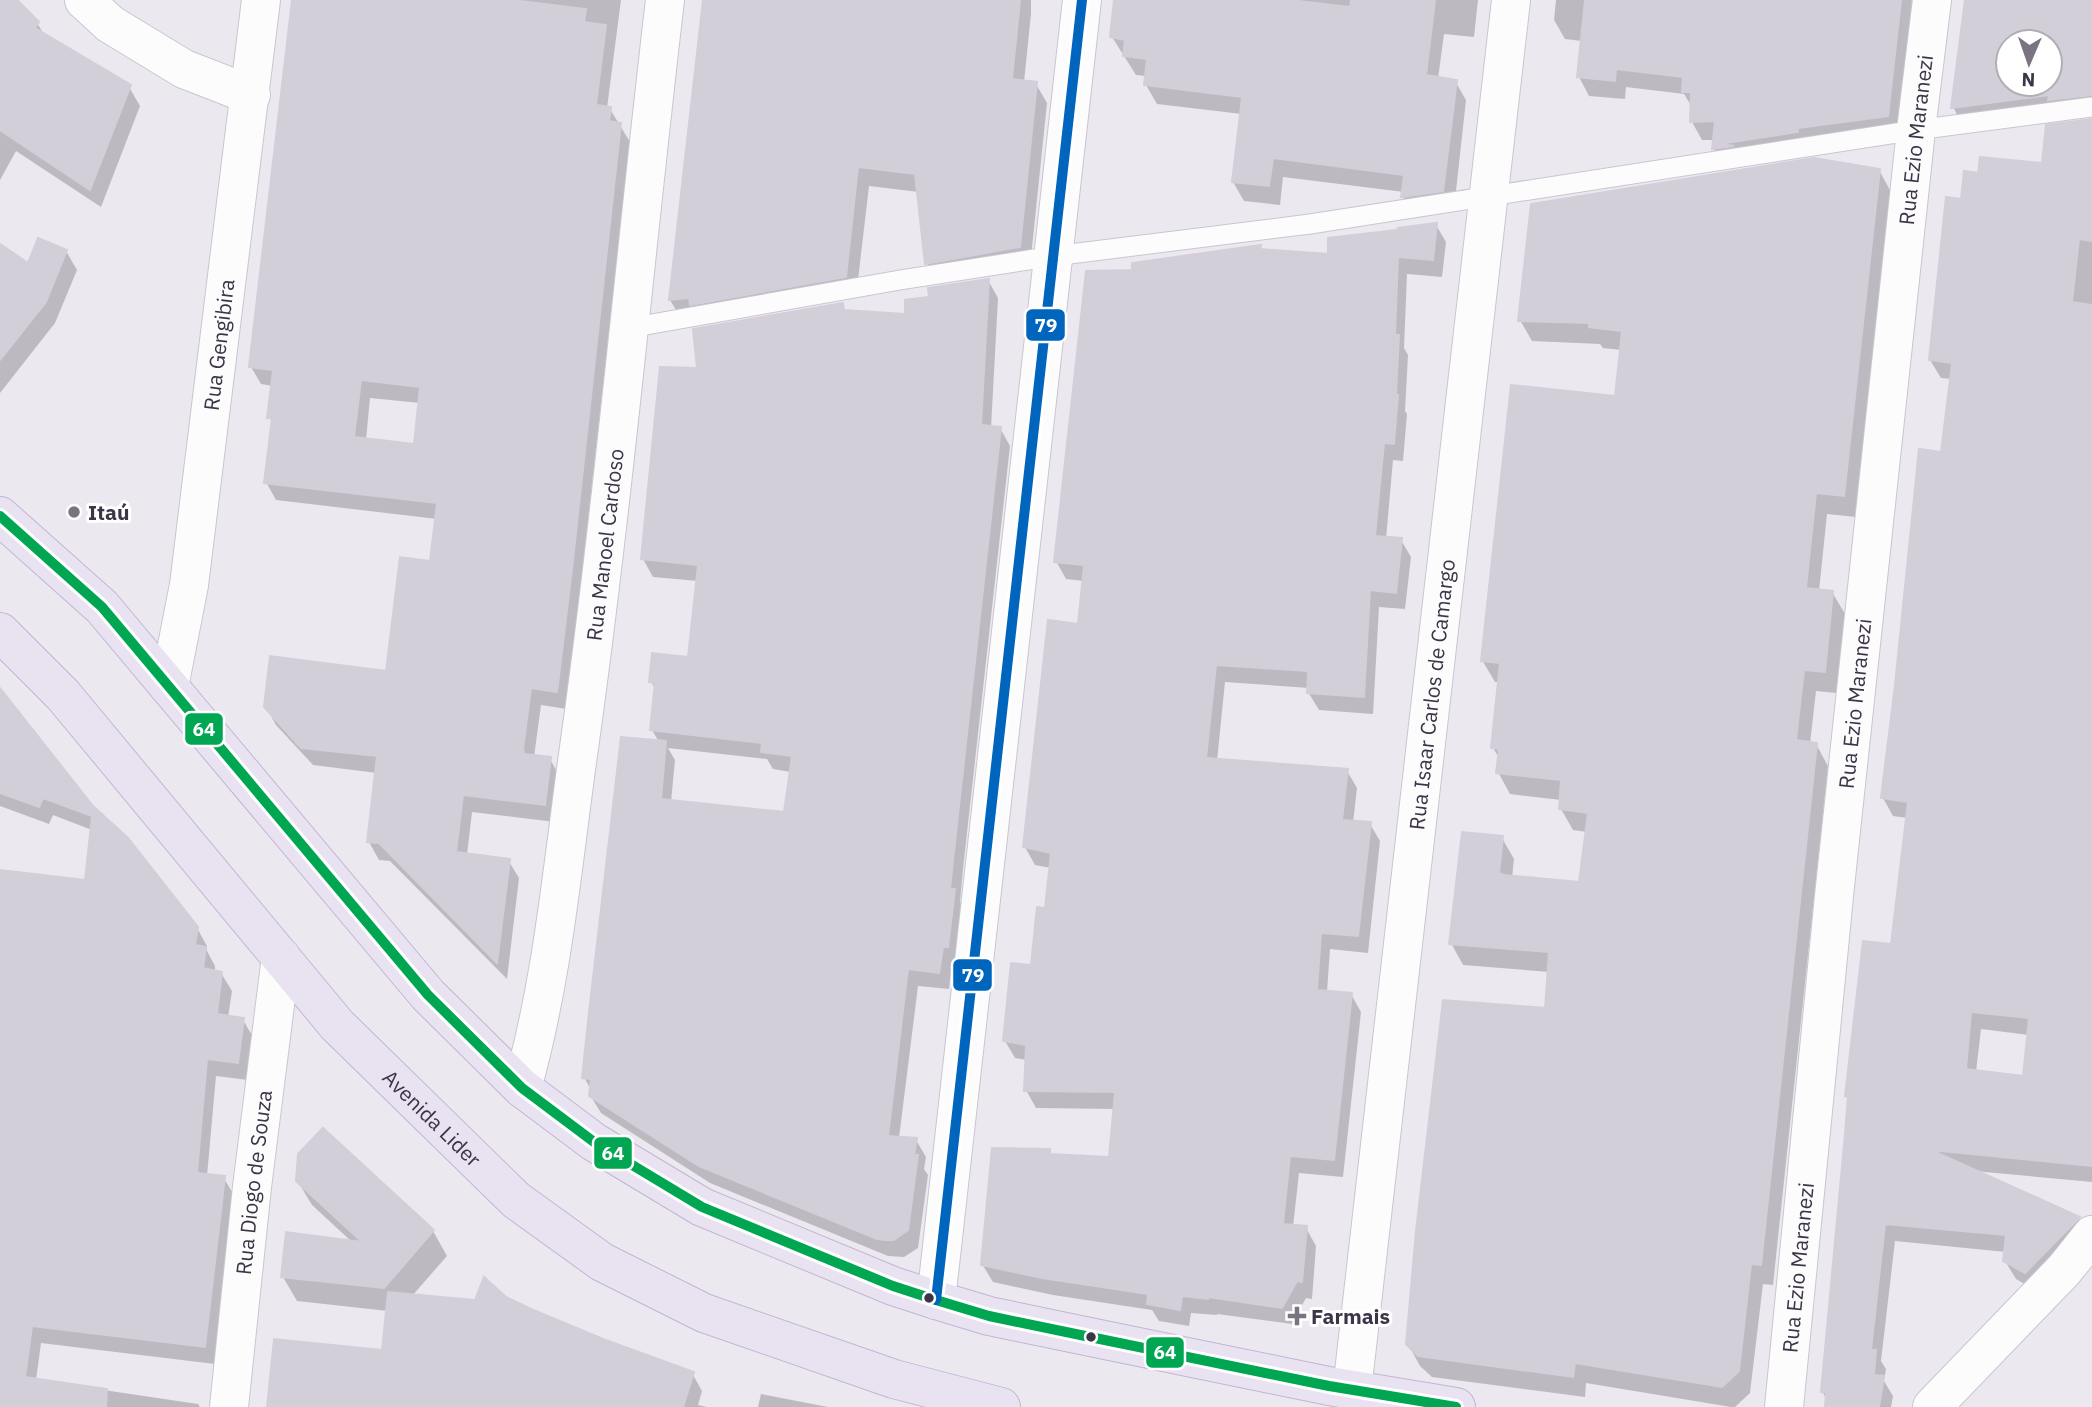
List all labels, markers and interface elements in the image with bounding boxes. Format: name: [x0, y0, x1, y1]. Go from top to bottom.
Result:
north arrow: [1994, 28, 2064, 98]
street label: Rua Ezio Maranezi: [1892, 53, 1939, 226]
text: N: [2021, 68, 2036, 92]
street label: Rua Gengibira: [197, 277, 241, 412]
line badge: 79: [1025, 308, 1066, 342]
text: 79: [1035, 313, 1057, 337]
street label: Rua Manoel Cardoso: [579, 447, 630, 643]
place label: Itaú: [88, 498, 130, 526]
marker: Itaú: [66, 504, 82, 520]
street label: Rua Isaar Carlos de Camargo: [1402, 558, 1461, 831]
street label: Rua Ezio Maranezi: [1832, 617, 1878, 790]
line badge: 64: [184, 712, 224, 746]
text: 64: [193, 717, 215, 741]
line badge: 79: [952, 958, 993, 992]
text: 79: [962, 963, 984, 987]
street label: Avenida Lider: [377, 1063, 488, 1173]
street label: Rua Diogo de Souza: [229, 1088, 278, 1276]
line badge: 64: [593, 1136, 633, 1170]
text: 64: [602, 1141, 624, 1165]
street label: Rua Ezio Maranezi: [1775, 1181, 1820, 1354]
unlabelled marker: [922, 1291, 936, 1305]
place label: Farmais: [1311, 1302, 1390, 1330]
marker: Farmais: [1289, 1308, 1305, 1324]
unlabelled marker: [1084, 1330, 1098, 1344]
line badge: 64: [1145, 1336, 1185, 1369]
text: 64: [1154, 1340, 1176, 1364]

